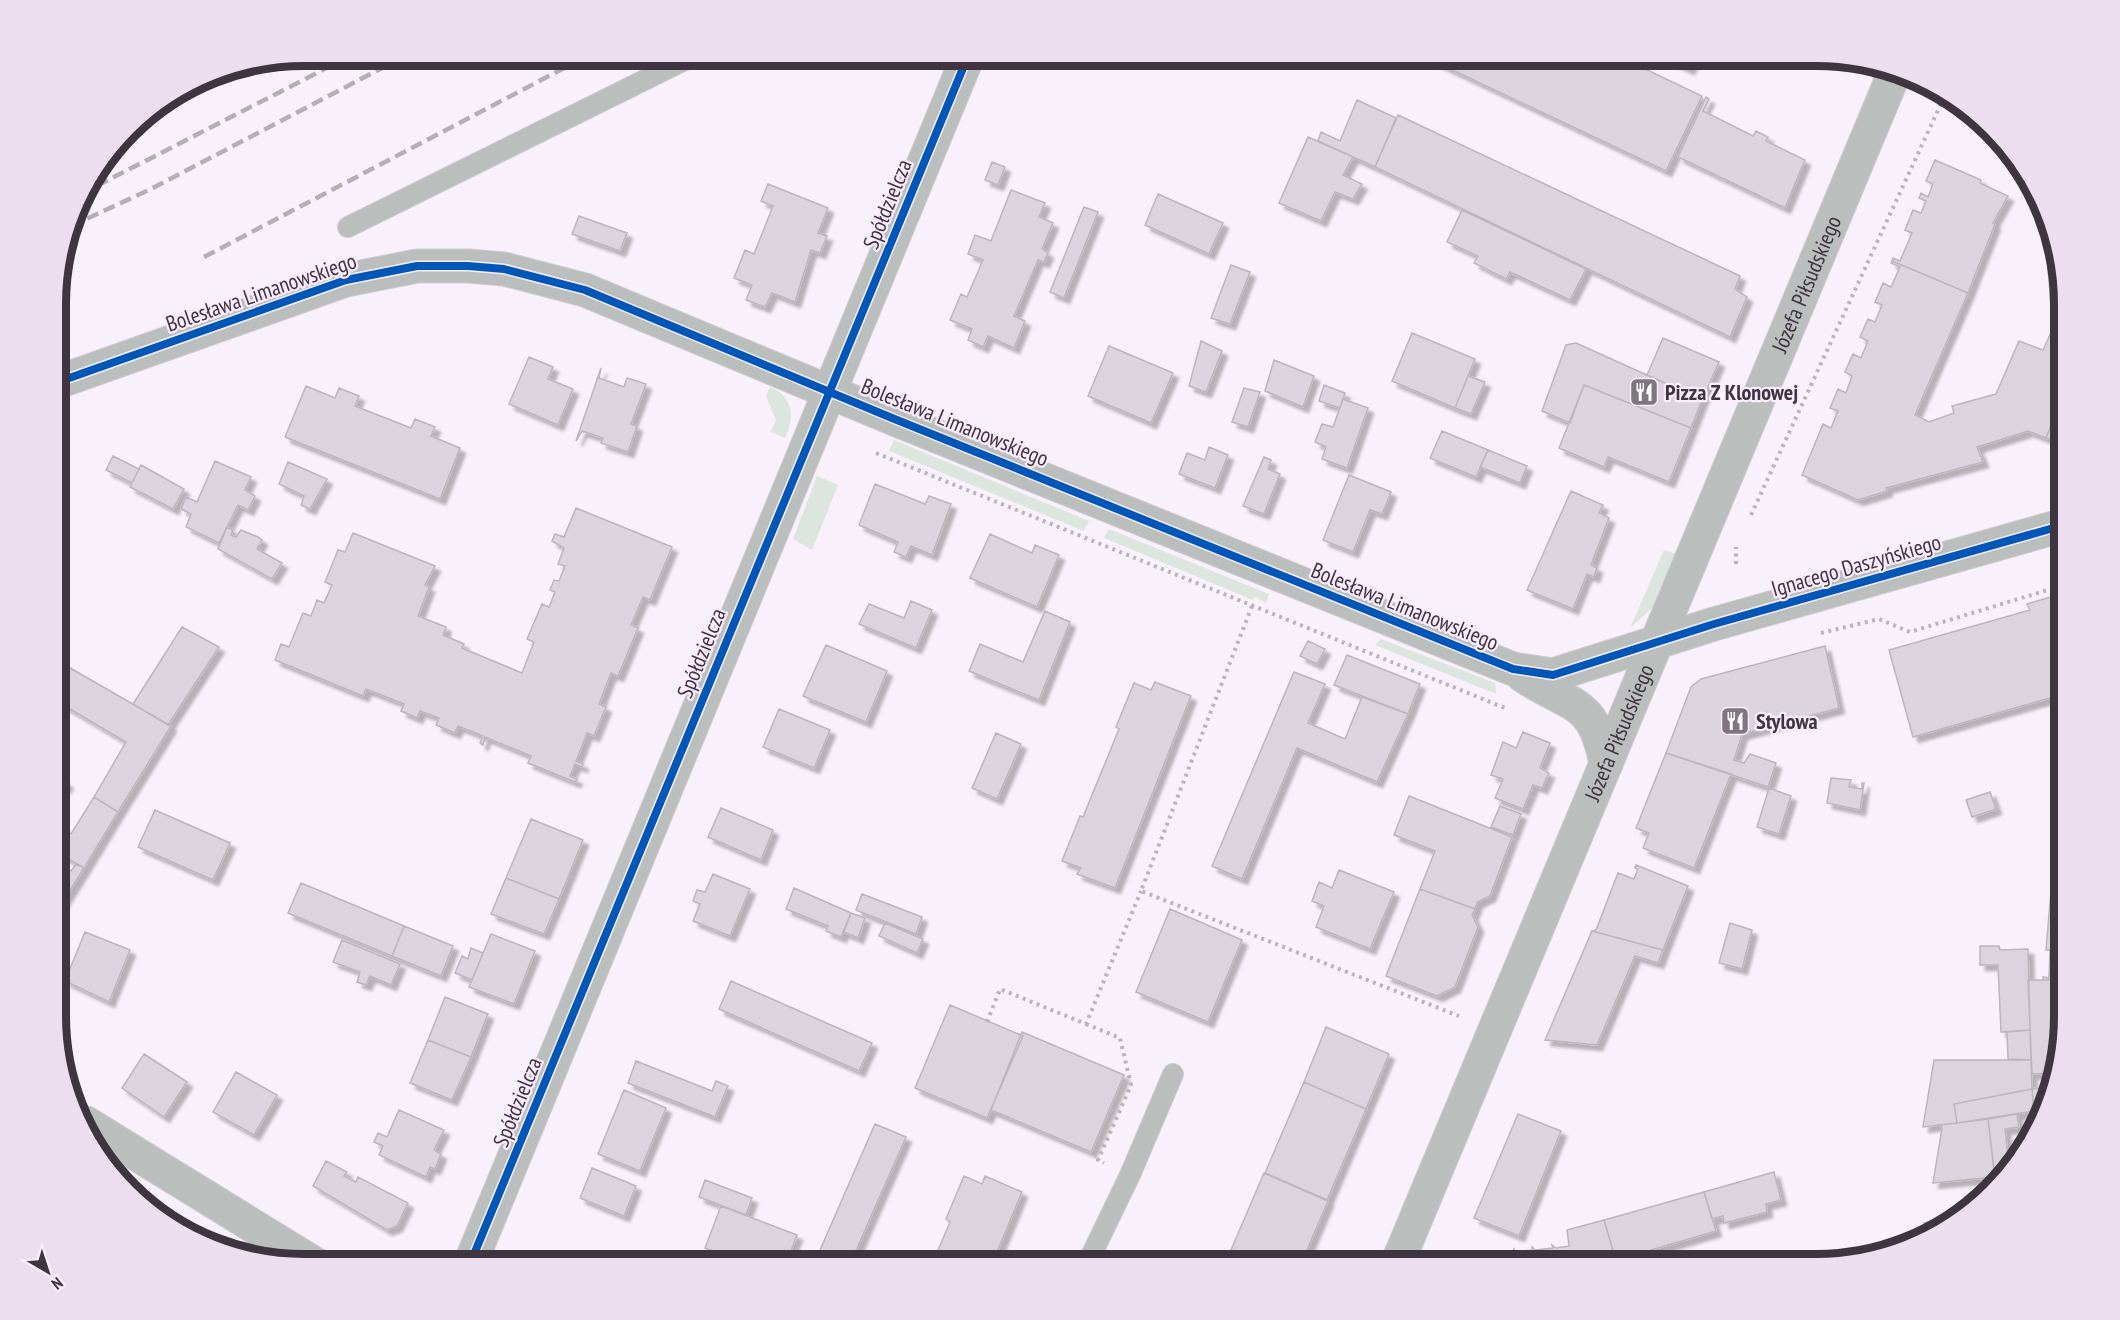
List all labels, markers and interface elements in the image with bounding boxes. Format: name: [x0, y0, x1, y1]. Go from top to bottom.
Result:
street label: Spółdzielcza: [856, 155, 918, 253]
street label: Józefa Piłsudskiego: [1765, 211, 1847, 357]
street label: Bolesława Limanowskiego: [162, 246, 360, 338]
street label: Bolesława Limanowskiego: [857, 372, 1053, 472]
restaurant icon: Pizza Z Klonowej: [1628, 376, 1660, 408]
place label: Pizza Z Klonowej: [1665, 378, 1798, 406]
street label: Ignacego Daszyńskiego: [1768, 527, 1944, 603]
street label: Bolesława Limanowskiego: [1307, 556, 1503, 656]
street label: Spółdzielcza: [670, 604, 732, 702]
street label: Józefa Piłsudskiego: [1578, 660, 1660, 806]
restaurant icon: Stylowa: [1719, 705, 1751, 737]
place label: Stylowa: [1756, 707, 1818, 735]
street label: Spółdzielcza: [486, 1053, 548, 1151]
north arrow: [18, 1242, 78, 1302]
text: N: [48, 1273, 67, 1294]

